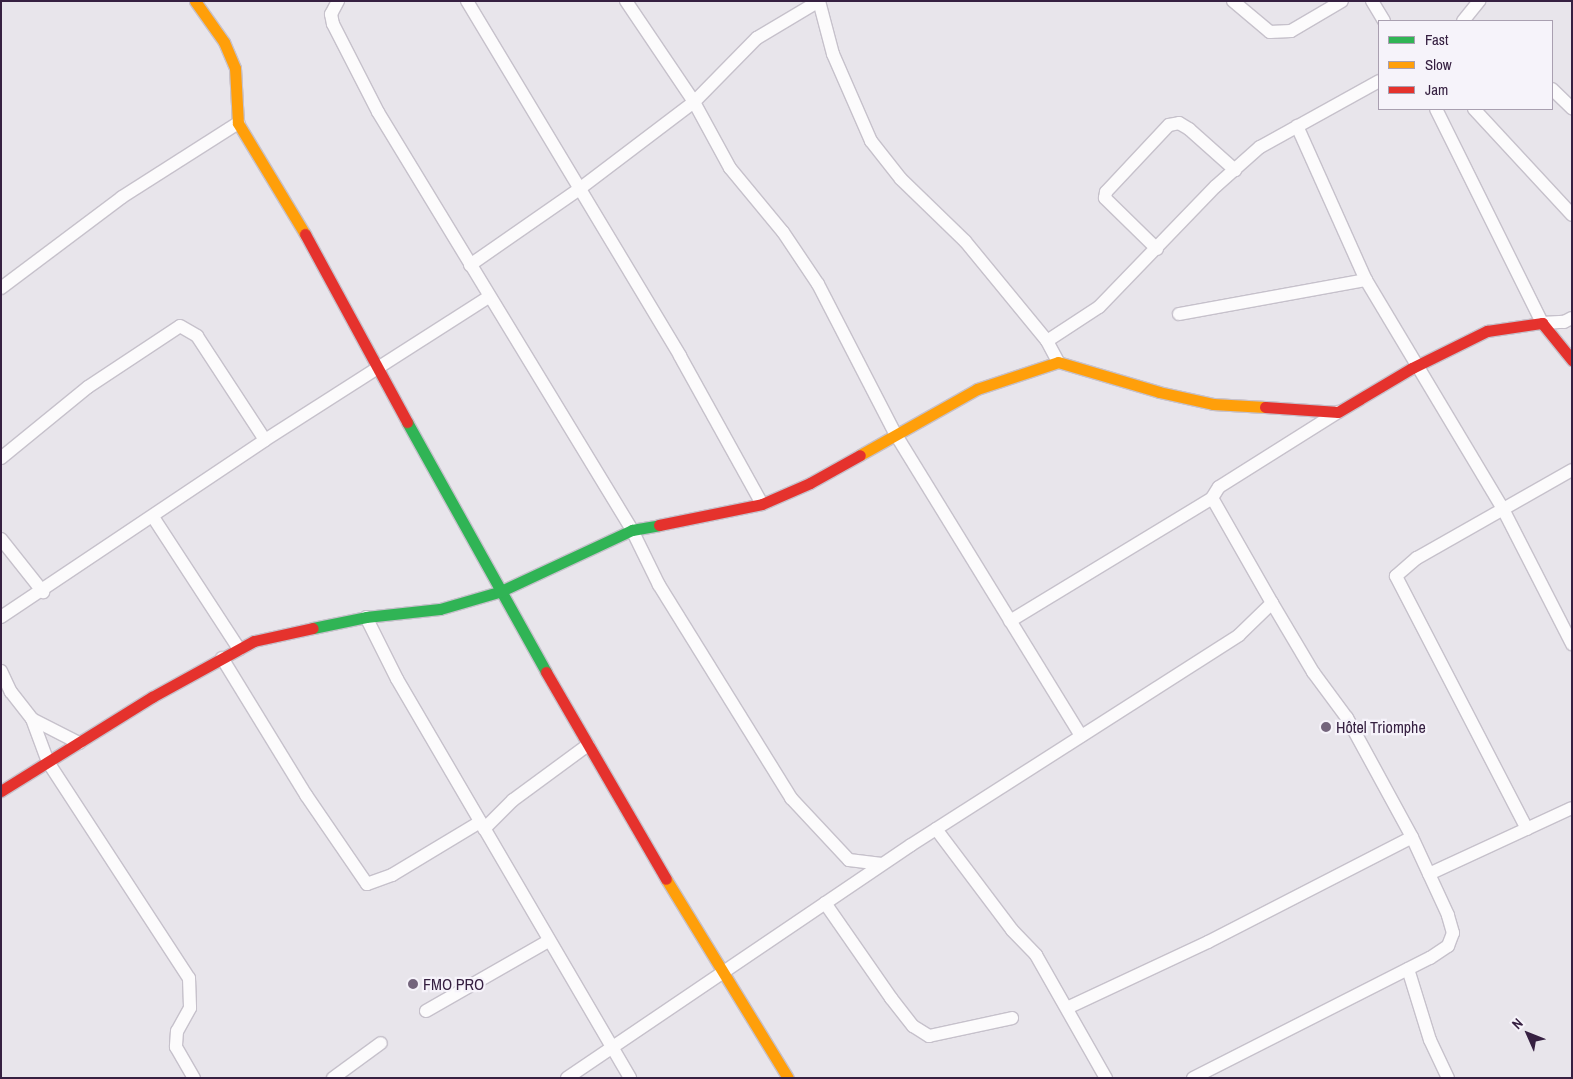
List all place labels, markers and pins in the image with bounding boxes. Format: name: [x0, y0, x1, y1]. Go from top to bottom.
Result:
place label: Hôtel Triomphe: [1336, 717, 1426, 737]
marker: Hôtel Triomphe: [1320, 721, 1332, 733]
place label: FMO PRO: [423, 974, 484, 994]
marker: FMO PRO: [407, 978, 419, 990]

